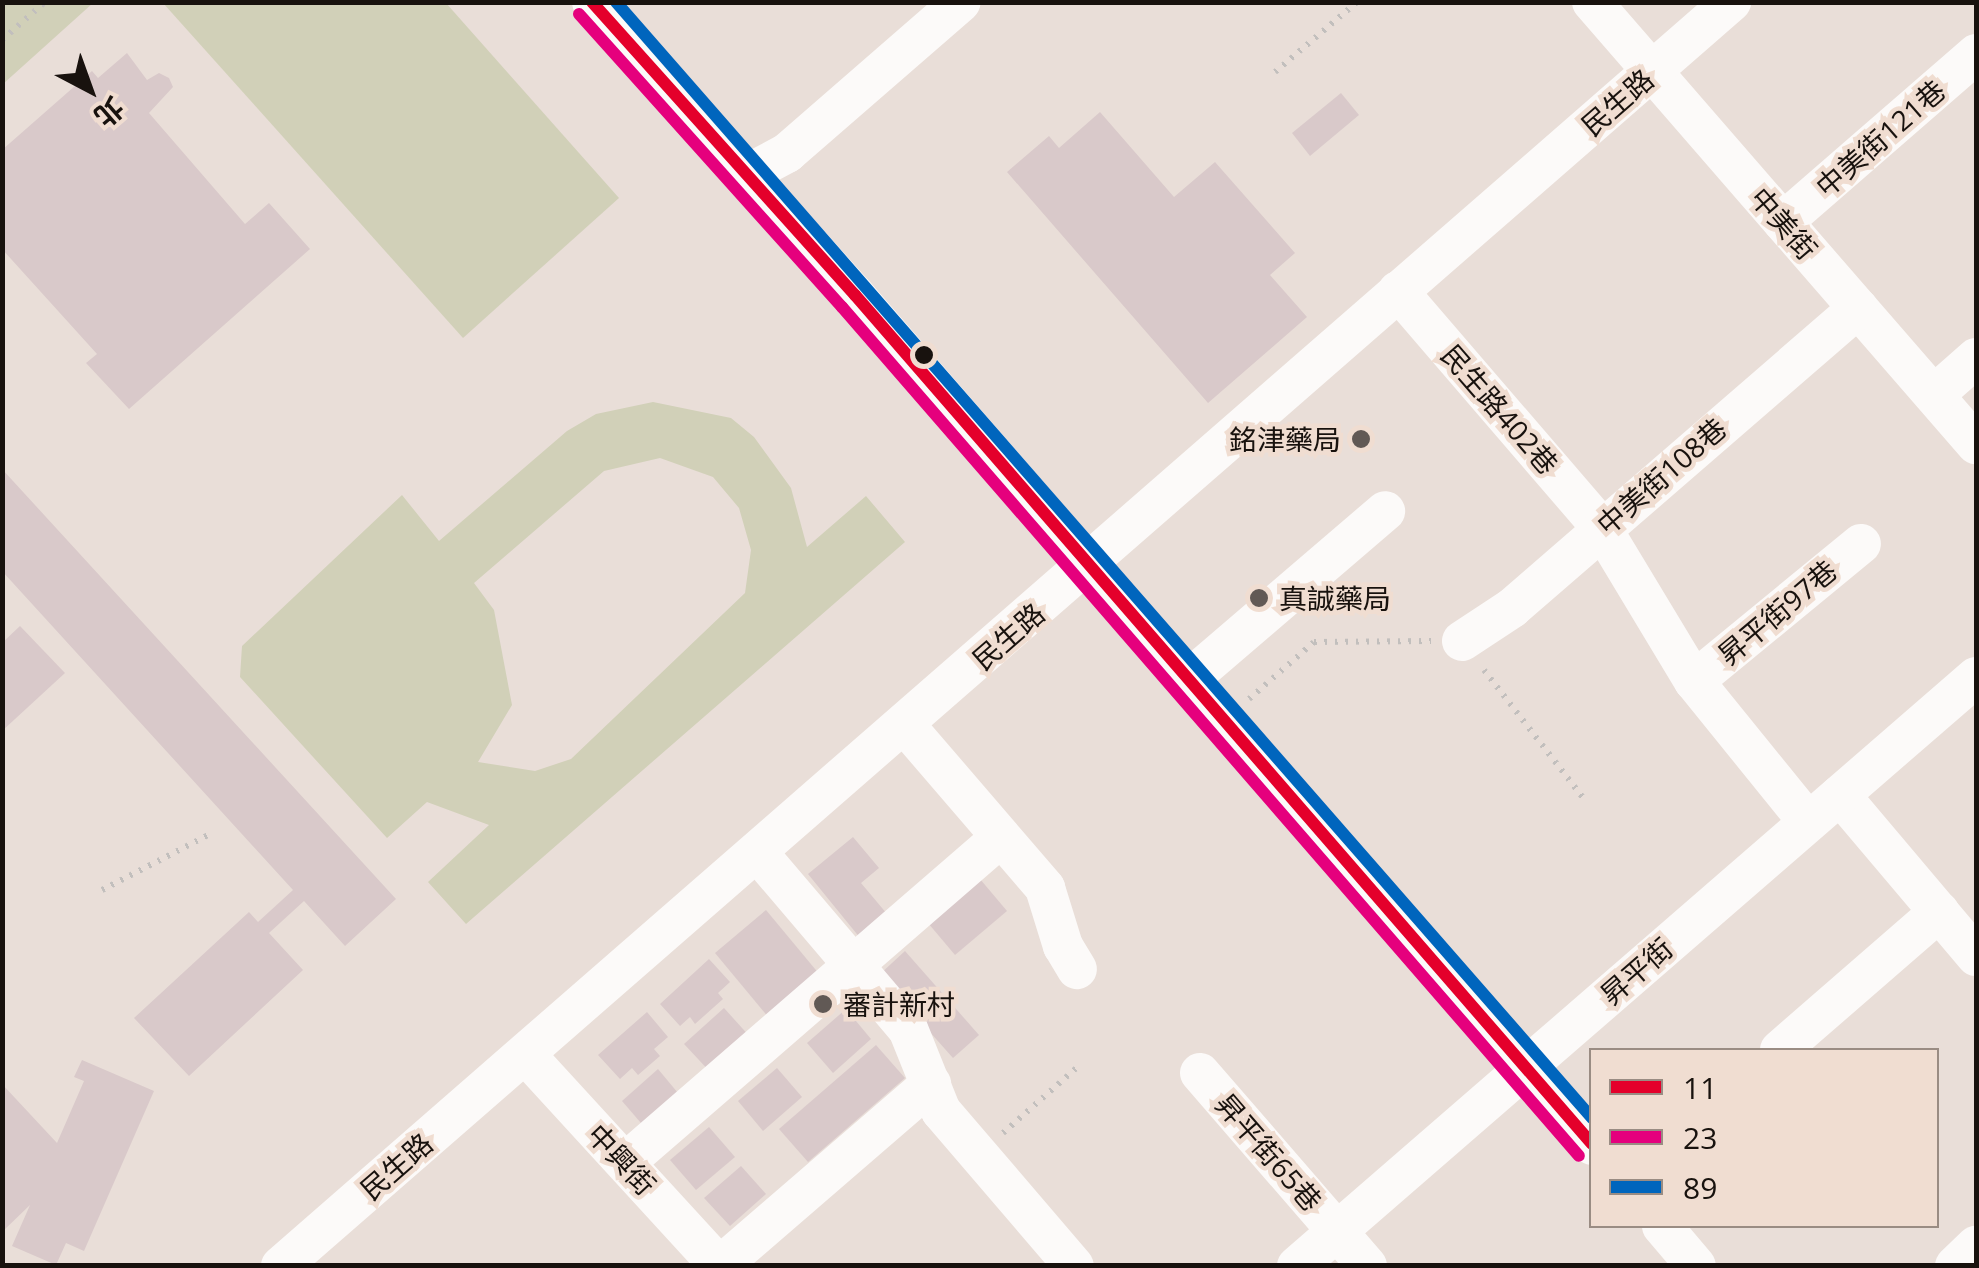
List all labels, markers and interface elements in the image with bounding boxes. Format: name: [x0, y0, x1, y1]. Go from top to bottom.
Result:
north arrow: [40, 40, 140, 140]
street label: 民生路: [1574, 62, 1660, 142]
street label: 中美街121巷: [1809, 73, 1951, 203]
text: 北: [87, 89, 133, 136]
street label: 中美街: [1744, 180, 1824, 266]
street label: 民生路402巷: [1435, 338, 1565, 480]
unlabelled marker: [914, 345, 934, 365]
street label: 中美街108巷: [1590, 411, 1732, 541]
place label: 銘津藥局: [1229, 422, 1341, 456]
marker: 銘津藥局: [1350, 428, 1372, 450]
street label: 昇平街97巷: [1711, 553, 1843, 671]
place label: 真誠藥局: [1279, 581, 1391, 615]
marker: 真誠藥局: [1248, 587, 1270, 609]
street label: 民生路: [965, 596, 1051, 676]
street label: 昇平街: [1593, 931, 1679, 1011]
place label: 審計新村: [843, 987, 955, 1021]
marker: 審計新村: [812, 993, 834, 1015]
legend: [1589, 1048, 1939, 1228]
text: 11: [1683, 1067, 1717, 1108]
street label: 昇平街65巷: [1209, 1087, 1329, 1217]
street label: 中興街: [581, 1117, 663, 1201]
text: 23: [1683, 1117, 1717, 1158]
street label: 民生路: [353, 1126, 439, 1206]
text: 89: [1683, 1167, 1717, 1208]

